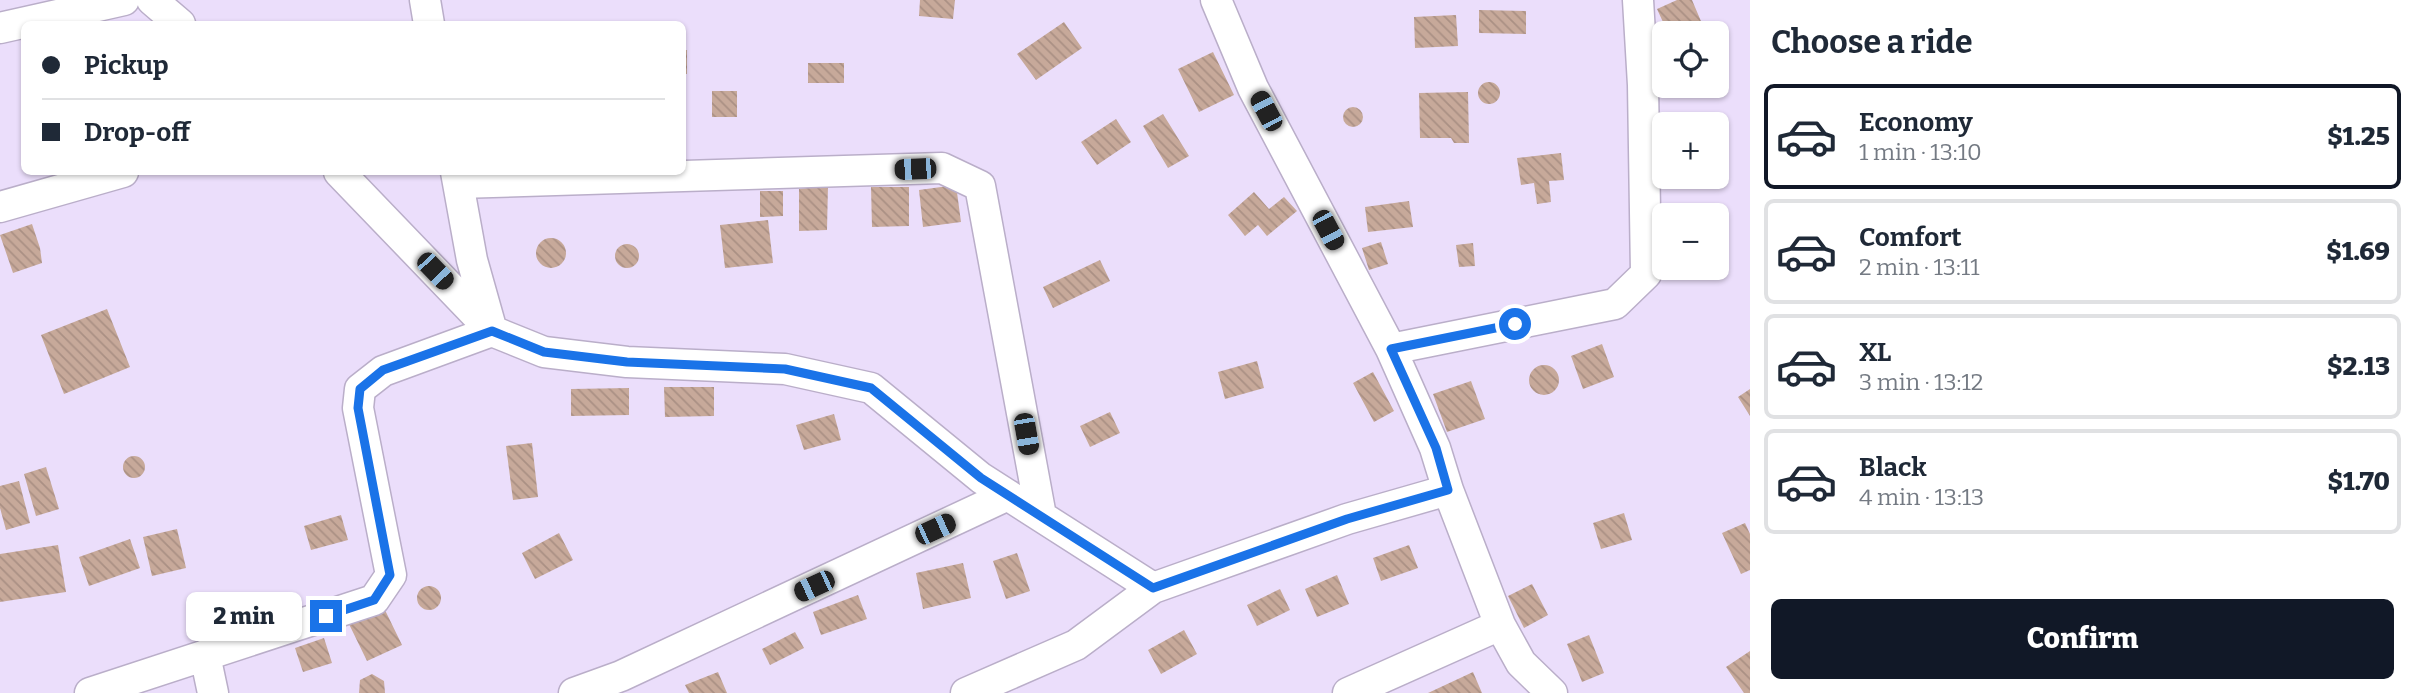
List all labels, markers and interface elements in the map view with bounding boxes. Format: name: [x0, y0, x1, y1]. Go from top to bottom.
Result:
map controls: [1652, 21, 1729, 280]
button: locate: [1652, 21, 1729, 98]
text: Choose a ride: [1771, 23, 1972, 61]
text: Pickup: [84, 50, 169, 81]
car: [1247, 88, 1286, 134]
icon: car: [1775, 105, 1838, 168]
text: Economy: [1859, 107, 1973, 138]
button: +: [1652, 112, 1729, 189]
text: Drop-off: [84, 117, 190, 148]
text: $1.25: [2327, 121, 2390, 152]
text: 1 min · 13:10: [1859, 138, 1982, 166]
car: [894, 158, 937, 180]
button: −: [1652, 203, 1729, 280]
car: [1309, 207, 1348, 253]
icon: car: [1775, 220, 1838, 283]
text: Comfort: [1859, 222, 1962, 253]
text: $1.69: [2326, 236, 2390, 267]
car: [413, 249, 458, 293]
text: 2 min · 13:11: [1859, 253, 1980, 281]
route start: [1499, 308, 1531, 340]
icon: car: [1775, 335, 1838, 398]
text: XL: [1859, 337, 1891, 368]
text: $2.13: [2327, 351, 2390, 382]
text: 3 min · 13:12: [1859, 368, 1983, 396]
car: [1013, 411, 1040, 457]
icon: car: [1775, 450, 1838, 513]
text: Black: [1859, 452, 1927, 483]
text: $1.70: [2328, 466, 2390, 497]
text: 4 min · 13:13: [1859, 483, 1984, 511]
car: [912, 511, 959, 547]
car: [791, 568, 838, 604]
callout: 2 min: [186, 592, 302, 640]
button: Confirm: [1771, 599, 2394, 679]
route end: [310, 600, 342, 632]
text: 2 min: [213, 602, 275, 630]

